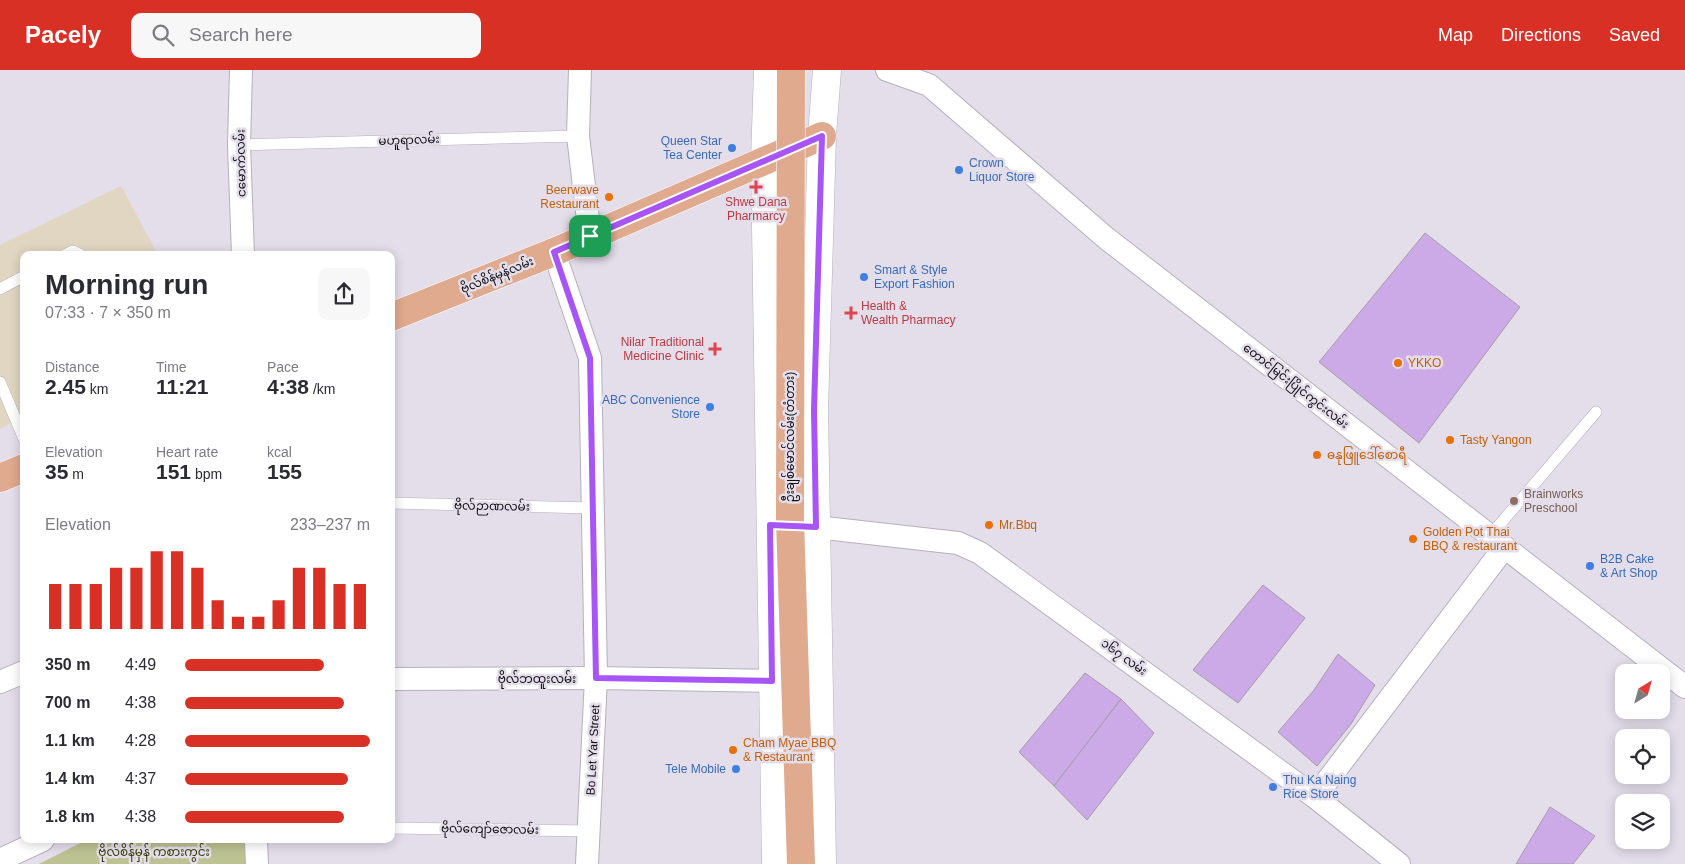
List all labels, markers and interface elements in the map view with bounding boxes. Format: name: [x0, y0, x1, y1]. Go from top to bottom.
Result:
search box: [131, 13, 481, 58]
text: Pacely: [25, 21, 101, 48]
icon: search: [149, 21, 177, 49]
text: Search here: [189, 24, 293, 45]
text: Map: [1438, 25, 1473, 45]
text: Directions: [1501, 25, 1581, 45]
text: Saved: [1609, 25, 1660, 45]
street label: ငမောက်လမ်း: [231, 129, 249, 197]
street label: မဟူရာလမ်း: [378, 130, 440, 151]
place label: Queen Star Tea Center: [661, 134, 722, 162]
marker: Queen Star Tea Center: [726, 142, 738, 154]
place label: Crown Liquor Store: [969, 156, 1035, 184]
marker: Crown Liquor Store: [953, 164, 965, 176]
marker: Shwe Dana Pharmarcy: [750, 181, 762, 193]
place label: Beerwave Restaurant: [540, 183, 600, 211]
marker: Beerwave Restaurant: [603, 191, 615, 203]
place label: Shwe Dana Pharmarcy: [725, 195, 787, 223]
pin: [569, 215, 611, 257]
icon: arrive: [576, 222, 604, 250]
street label: ဗိုလ်စိန်မှန်လမ်း: [458, 252, 537, 299]
place label: Smart & Style Export Fashion: [874, 263, 955, 291]
button: share: [318, 268, 370, 320]
text: Morning run: [45, 269, 208, 300]
marker: Smart & Style Export Fashion: [858, 271, 870, 283]
place label: Health & Wealth Pharmacy: [861, 299, 955, 327]
text: 07:33 · 7 × 350 m: [45, 304, 171, 321]
marker: Health & Wealth Pharmacy: [845, 307, 857, 319]
place label: Nilar Traditional Medicine Clinic: [621, 335, 704, 363]
street label: တောင်မြင်းပြိုင်ကွင်းလမ်း: [1239, 339, 1353, 434]
marker: Nilar Traditional Medicine Clinic: [708, 342, 722, 356]
place label: YKKO: [1408, 356, 1441, 370]
marker: YKKO: [1392, 357, 1404, 369]
text: Distance: [45, 359, 99, 375]
text: Time: [156, 359, 187, 375]
text: Pace: [267, 359, 299, 375]
street label: ဦးချစ်မောင်လမ်း(တံတား): [781, 372, 800, 502]
text: 2.45: [45, 375, 86, 398]
text: 11:21: [156, 375, 209, 398]
text: 4:38: [267, 375, 309, 398]
text: km: [86, 381, 108, 397]
text: /km: [309, 381, 335, 397]
place label: ABC Convenience Store: [602, 393, 700, 421]
marker: ABC Convenience Store: [704, 401, 716, 413]
place label: Tasty Yangon: [1460, 433, 1532, 447]
marker: Tasty Yangon: [1444, 434, 1456, 446]
text: Elevation: [45, 444, 103, 460]
text: Heart rate: [156, 444, 218, 460]
text: kcal: [267, 444, 292, 460]
place label: ဓနုဖြူဒေါ်စောရီ: [1327, 446, 1407, 465]
marker: ဓနုဖြူဒေါ်စောရီ: [1311, 449, 1323, 461]
text: 35: [45, 460, 68, 483]
text: 151: [156, 460, 191, 483]
text: 155: [267, 460, 302, 483]
text: m: [68, 466, 84, 482]
text: bpm: [191, 466, 222, 482]
place label: Brainworks Preschool: [1524, 487, 1583, 515]
marker: Brainworks Preschool: [1508, 495, 1520, 507]
street label: ဗိုလ်ဉာဏလမ်း: [454, 496, 530, 517]
text: Elevation: [45, 516, 111, 533]
text: 233–237 m: [290, 516, 370, 533]
place label: Mr.Bbq: [999, 518, 1037, 532]
marker: Mr.Bbq: [983, 519, 995, 531]
place label: Golden Pot Thai BBQ & restaurant: [1423, 525, 1518, 553]
marker: Golden Pot Thai BBQ & restaurant: [1407, 533, 1419, 545]
place label: B2B Cake & Art Shop: [1600, 552, 1658, 580]
marker: B2B Cake & Art Shop: [1584, 560, 1596, 572]
street label: ၁၆၇ လမ်း: [1097, 634, 1151, 681]
text: 350 m: [45, 656, 90, 673]
text: 4:49: [125, 656, 156, 673]
north arrow: [1615, 664, 1670, 719]
map controls: [1615, 664, 1670, 849]
street label: ဗိုလ်ဘထူးလမ်း: [498, 670, 576, 689]
text: 700 m: [45, 694, 90, 711]
text: 4:38: [125, 694, 156, 711]
street label: Bo Let Yar Street: [584, 704, 602, 796]
button: locate: [1615, 729, 1670, 784]
text: 1.1 km: [45, 732, 95, 749]
text: 4:28: [125, 732, 156, 749]
place label: Cham Myae BBQ & Restaurant: [743, 736, 836, 764]
marker: Cham Myae BBQ & Restaurant: [727, 744, 739, 756]
place label: Tele Mobile: [665, 762, 726, 776]
marker: Tele Mobile: [730, 763, 742, 775]
text: 1.4 km: [45, 770, 95, 787]
text: 4:37: [125, 770, 156, 787]
place label: Thu Ka Naing Rice Store: [1283, 773, 1356, 801]
marker: Thu Ka Naing Rice Store: [1267, 781, 1279, 793]
button: layers: [1615, 794, 1670, 849]
text: 1.8 km: [45, 808, 95, 825]
text: 4:38: [125, 808, 156, 825]
street label: ဗိုလ်ကျော်ဇောလမ်း: [441, 819, 539, 840]
park label: ဗိုလ်စိန်မှန် ကစားကွင်း: [98, 843, 210, 862]

